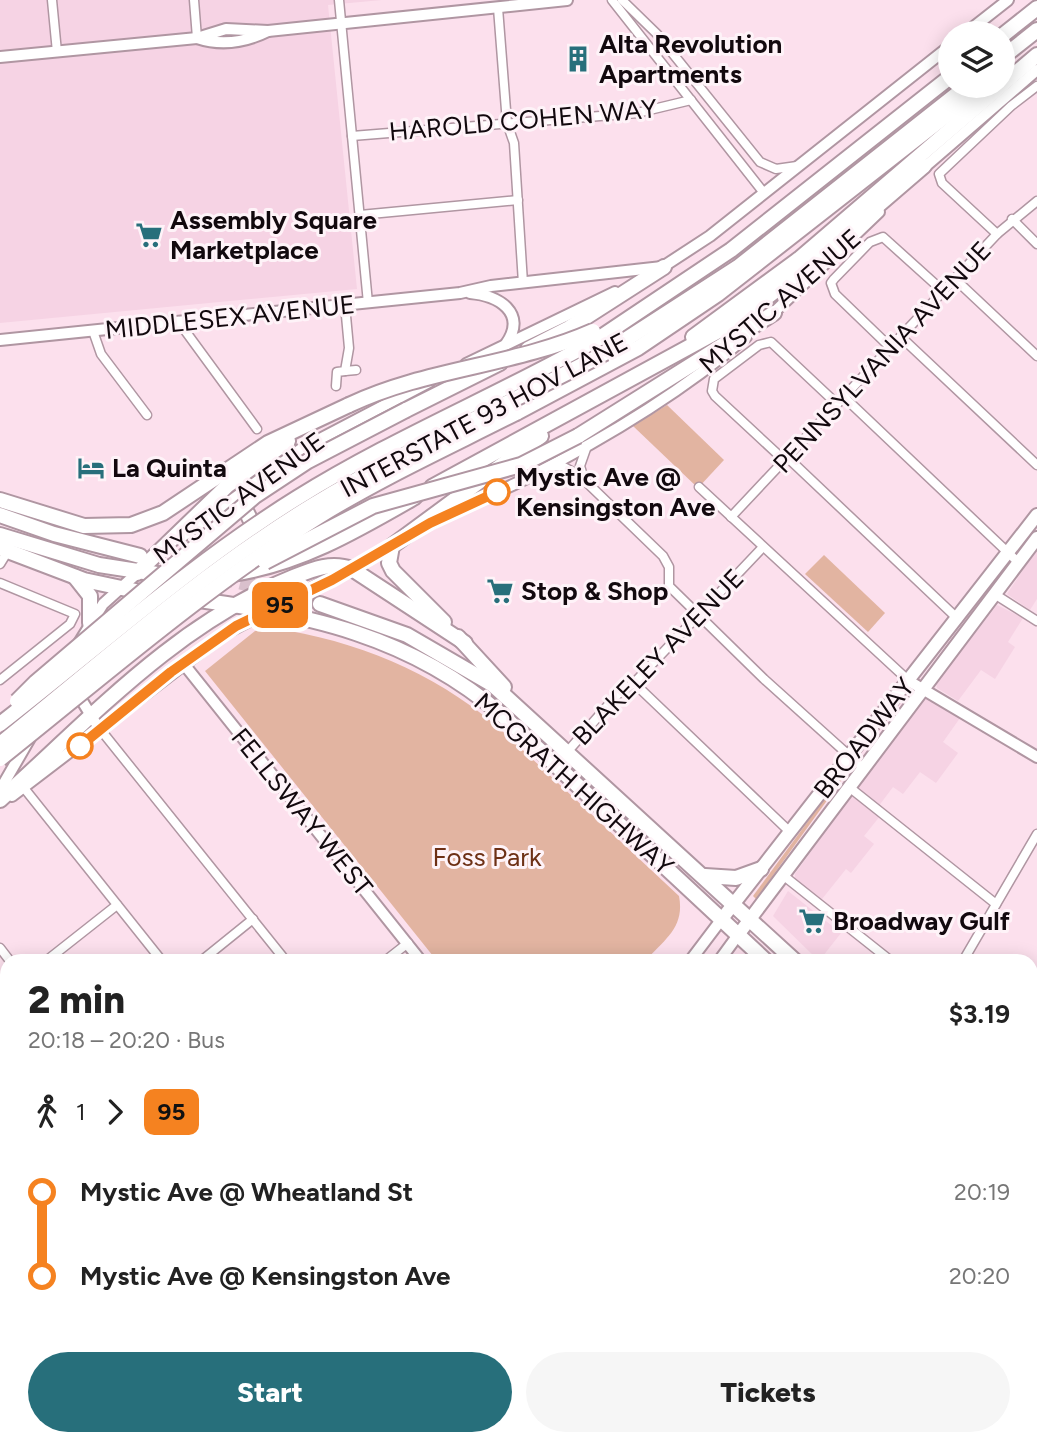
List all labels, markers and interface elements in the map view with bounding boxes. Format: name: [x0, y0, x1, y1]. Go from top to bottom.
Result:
map controls: [938, 21, 1015, 98]
button: layers: [938, 21, 1015, 98]
place label: Alta Revolution Apartments: [599, 28, 782, 90]
building icon: Alta Revolution Apartments: [563, 44, 593, 74]
street label: HAROLD COHEN WAY: [388, 92, 659, 148]
place label: Assembly Square Marketplace: [170, 204, 377, 266]
supermarket icon: Assembly Square Marketplace: [134, 220, 164, 250]
street label: MYSTIC AVENUE: [693, 222, 867, 380]
street label: PENNSYLVANIA AVENUE: [766, 234, 998, 480]
street label: MIDDLESEX AVENUE: [103, 288, 357, 346]
street label: INTERSTATE 93 HOV LANE: [335, 326, 633, 504]
street label: MYSTIC AVENUE: [147, 425, 331, 571]
place label: La Quinta: [112, 452, 227, 484]
hotel icon: La Quinta: [76, 453, 106, 483]
place label: Mystic Ave @ Kensingston Ave: [516, 461, 715, 523]
marker: Mystic Ave @ Kensingston Ave: [484, 479, 510, 505]
street label: BLAKELEY AVENUE: [566, 562, 750, 752]
place label: Stop & Shop: [521, 575, 668, 607]
supermarket icon: Stop & Shop: [485, 576, 515, 606]
line badge: 95: [248, 582, 312, 628]
text: 95: [266, 590, 294, 619]
street label: BROADWAY: [807, 671, 921, 805]
street label: MCGRATH HIGHWAY: [468, 686, 681, 882]
street label: FELLSWAY WEST: [225, 722, 380, 903]
unlabelled marker: [67, 733, 93, 759]
park label: Foss Park: [432, 841, 542, 873]
place label: Broadway Gulf: [833, 905, 1011, 937]
supermarket icon: Broadway Gulf: [797, 906, 827, 936]
text: 2 min: [28, 977, 125, 1023]
text: $3.19: [949, 998, 1010, 1030]
text: 20:18 – 20:20 · Bus: [28, 1026, 225, 1054]
icon: walk: [28, 1093, 66, 1131]
icon: forward: [96, 1093, 134, 1131]
text: 95: [158, 1097, 185, 1126]
text: 1: [76, 1098, 86, 1126]
text: Mystic Ave @ Wheatland St: [80, 1176, 413, 1208]
text: 20:19: [954, 1178, 1010, 1206]
text: Mystic Ave @ Kensingston Ave: [80, 1260, 450, 1292]
text: 20:20: [949, 1262, 1010, 1290]
button: Start: [28, 1352, 512, 1432]
button: Tickets: [526, 1352, 1010, 1432]

